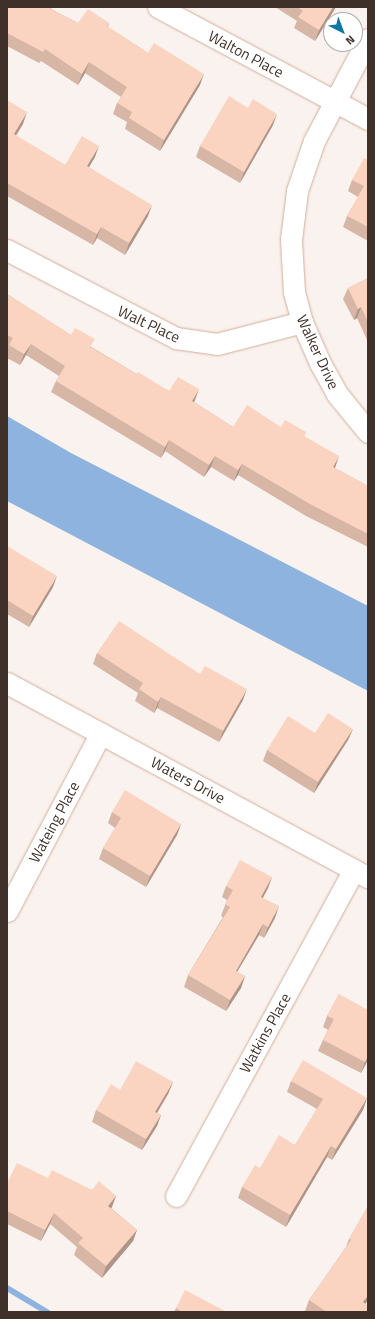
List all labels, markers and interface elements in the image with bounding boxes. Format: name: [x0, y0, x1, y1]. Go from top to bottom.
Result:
north arrow: [323, 12, 363, 52]
street label: Walton Place: [205, 27, 287, 81]
text: N: [342, 32, 359, 49]
street label: Walt Place: [115, 302, 183, 346]
street label: Walker Drive: [293, 312, 343, 392]
street label: Waters Drive: [148, 753, 228, 807]
street label: Wateing Place: [25, 778, 83, 866]
street label: Watkins Place: [236, 990, 294, 1076]

